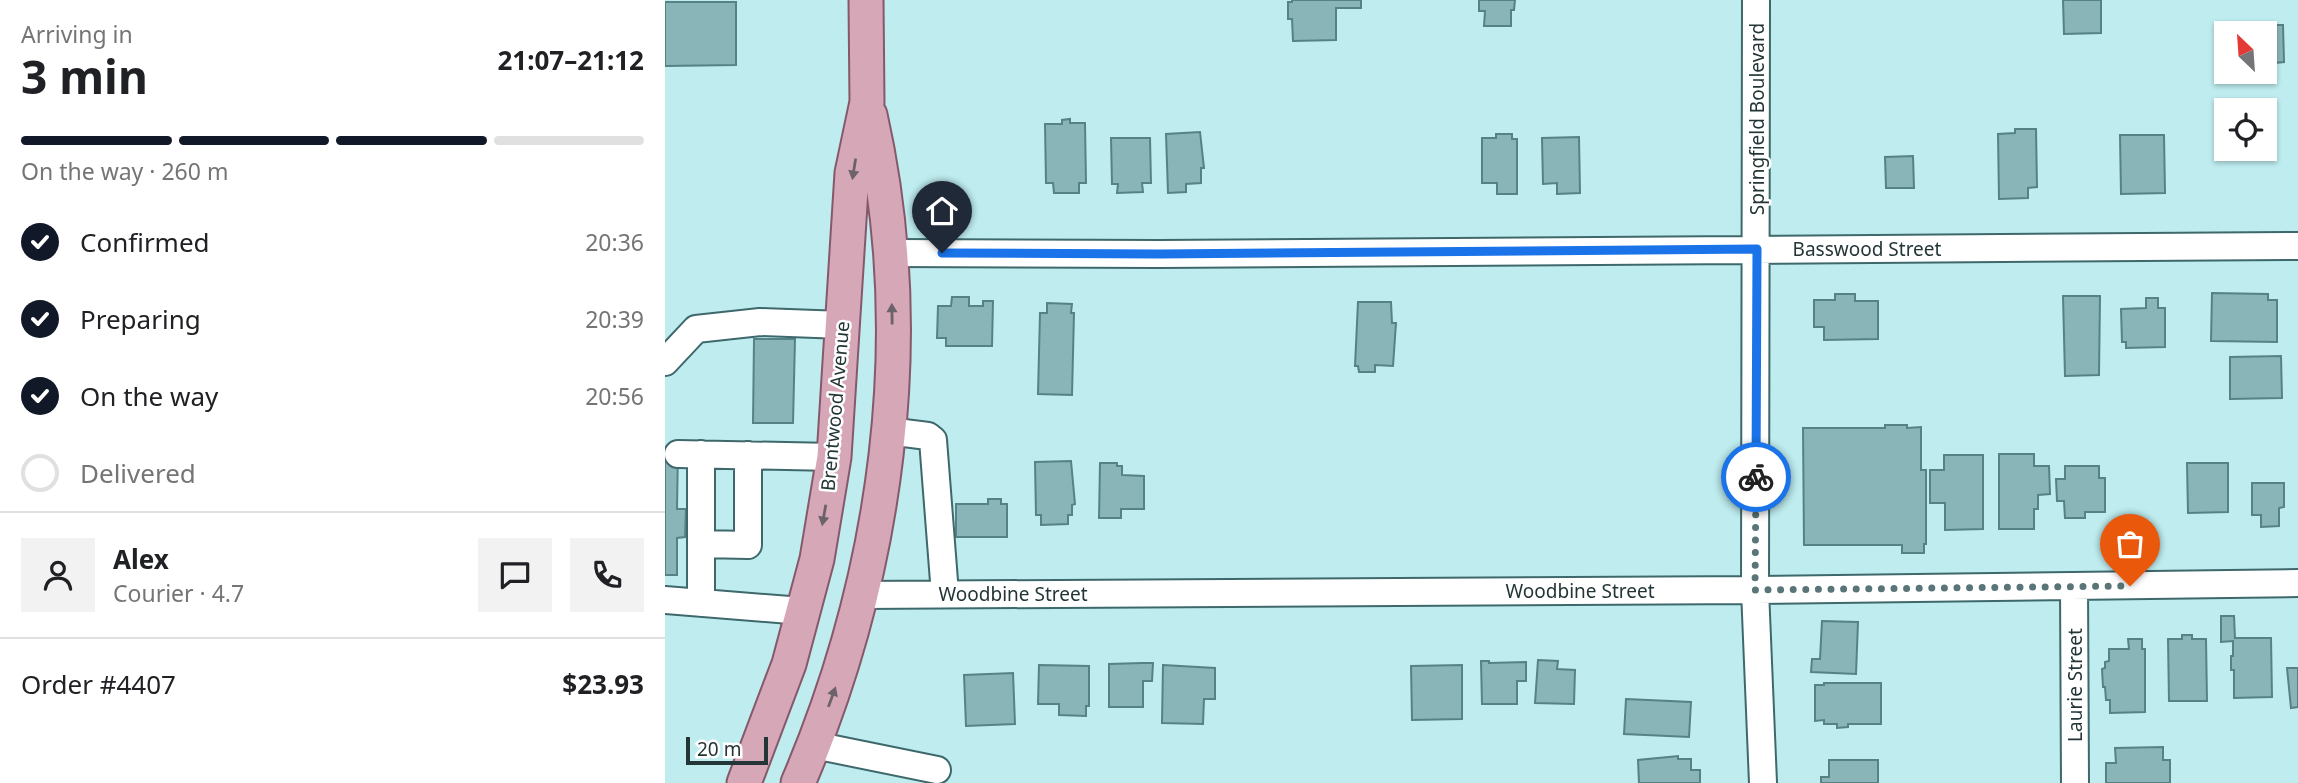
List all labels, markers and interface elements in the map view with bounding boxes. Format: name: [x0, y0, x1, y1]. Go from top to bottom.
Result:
text: Arriving in: [21, 18, 133, 50]
north arrow: [2214, 21, 2277, 84]
map controls: [2214, 21, 2277, 161]
street label: Springfield Boulevard: [1744, 23, 1770, 215]
text: 21:07–21:12: [497, 42, 644, 78]
text: 3 min: [21, 45, 148, 107]
button: locate: [2214, 98, 2277, 161]
text: On the way · 260 m: [21, 155, 228, 187]
one-way arrow: [848, 158, 859, 180]
pin: [912, 181, 972, 253]
icon: home: [923, 192, 961, 230]
icon: check: [21, 223, 59, 261]
text: Confirmed: [80, 224, 210, 260]
text: 20:36: [585, 226, 644, 258]
street label: Basswood Street: [1793, 236, 1942, 262]
icon: check: [21, 300, 59, 338]
text: Preparing: [80, 301, 201, 337]
text: 20:39: [585, 303, 644, 335]
one-way arrow: [886, 303, 898, 325]
street label: Brentwood Avenue: [815, 320, 855, 492]
icon: check: [21, 377, 59, 415]
text: On the way: [80, 378, 218, 414]
text: 20:56: [585, 380, 644, 412]
courier: [1721, 442, 1791, 512]
text: Delivered: [80, 455, 196, 491]
icon: bike: [1737, 458, 1775, 496]
one-way arrow: [818, 504, 829, 526]
pin: [2100, 514, 2160, 586]
icon: bag: [2111, 525, 2149, 563]
button: person: [21, 538, 95, 612]
button: chat: [478, 538, 552, 612]
button: phone: [570, 538, 644, 612]
text: Alex: [113, 541, 169, 577]
text: Courier · 4.7: [113, 577, 244, 609]
street label: Woodbine Street: [1506, 578, 1655, 604]
street label: Woodbine Street: [939, 581, 1088, 607]
street label: Laurie Street: [2062, 628, 2088, 742]
text: Order #4407: [21, 666, 176, 702]
text: $23.93: [562, 666, 644, 702]
one-way arrow: [827, 686, 838, 707]
scale bar: [686, 734, 768, 766]
text: 20 m: [697, 736, 741, 762]

